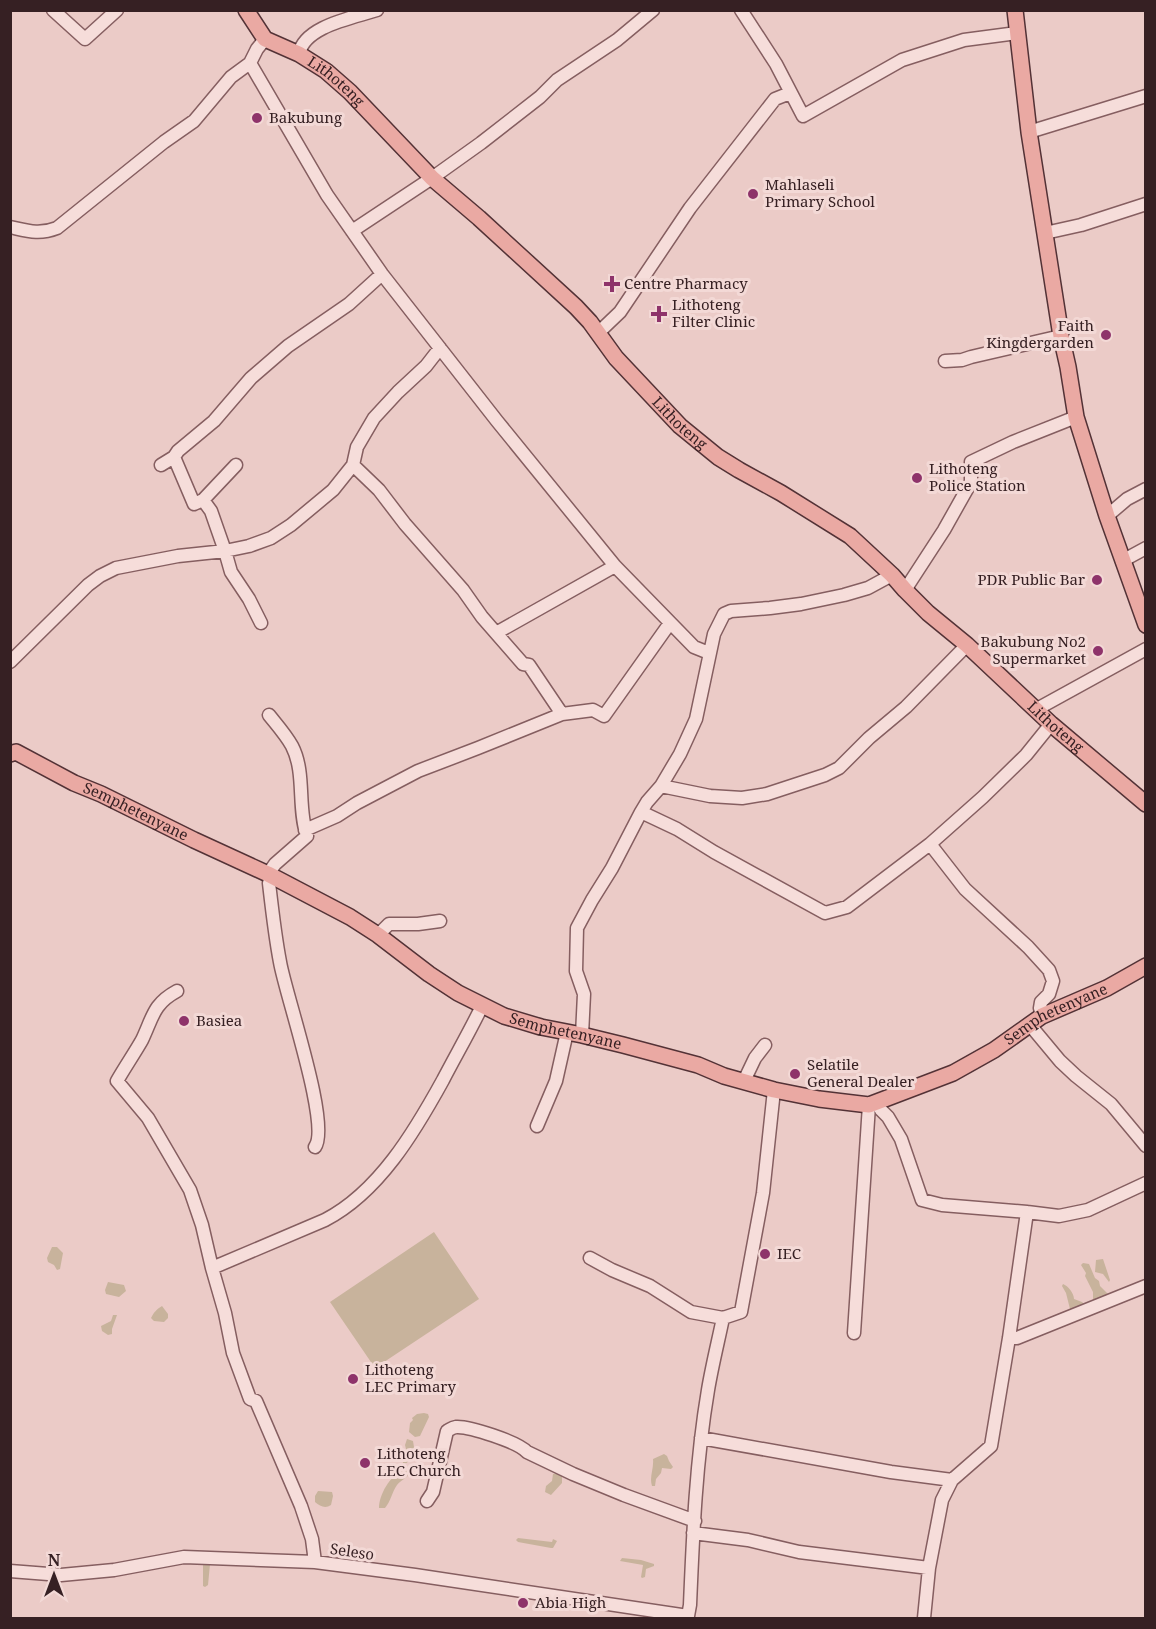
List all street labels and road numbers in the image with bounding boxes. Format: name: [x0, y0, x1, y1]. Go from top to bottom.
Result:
street label: Lithoteng: [304, 51, 370, 110]
street label: Lithoteng: [648, 392, 712, 453]
street label: Lithoteng: [1024, 696, 1089, 757]
street label: Semphetenyane: [80, 777, 192, 845]
street label: Semphetenyane: [1000, 978, 1110, 1049]
street label: Semphetenyane: [507, 1007, 624, 1053]
street label: Seleso: [329, 1538, 375, 1564]

